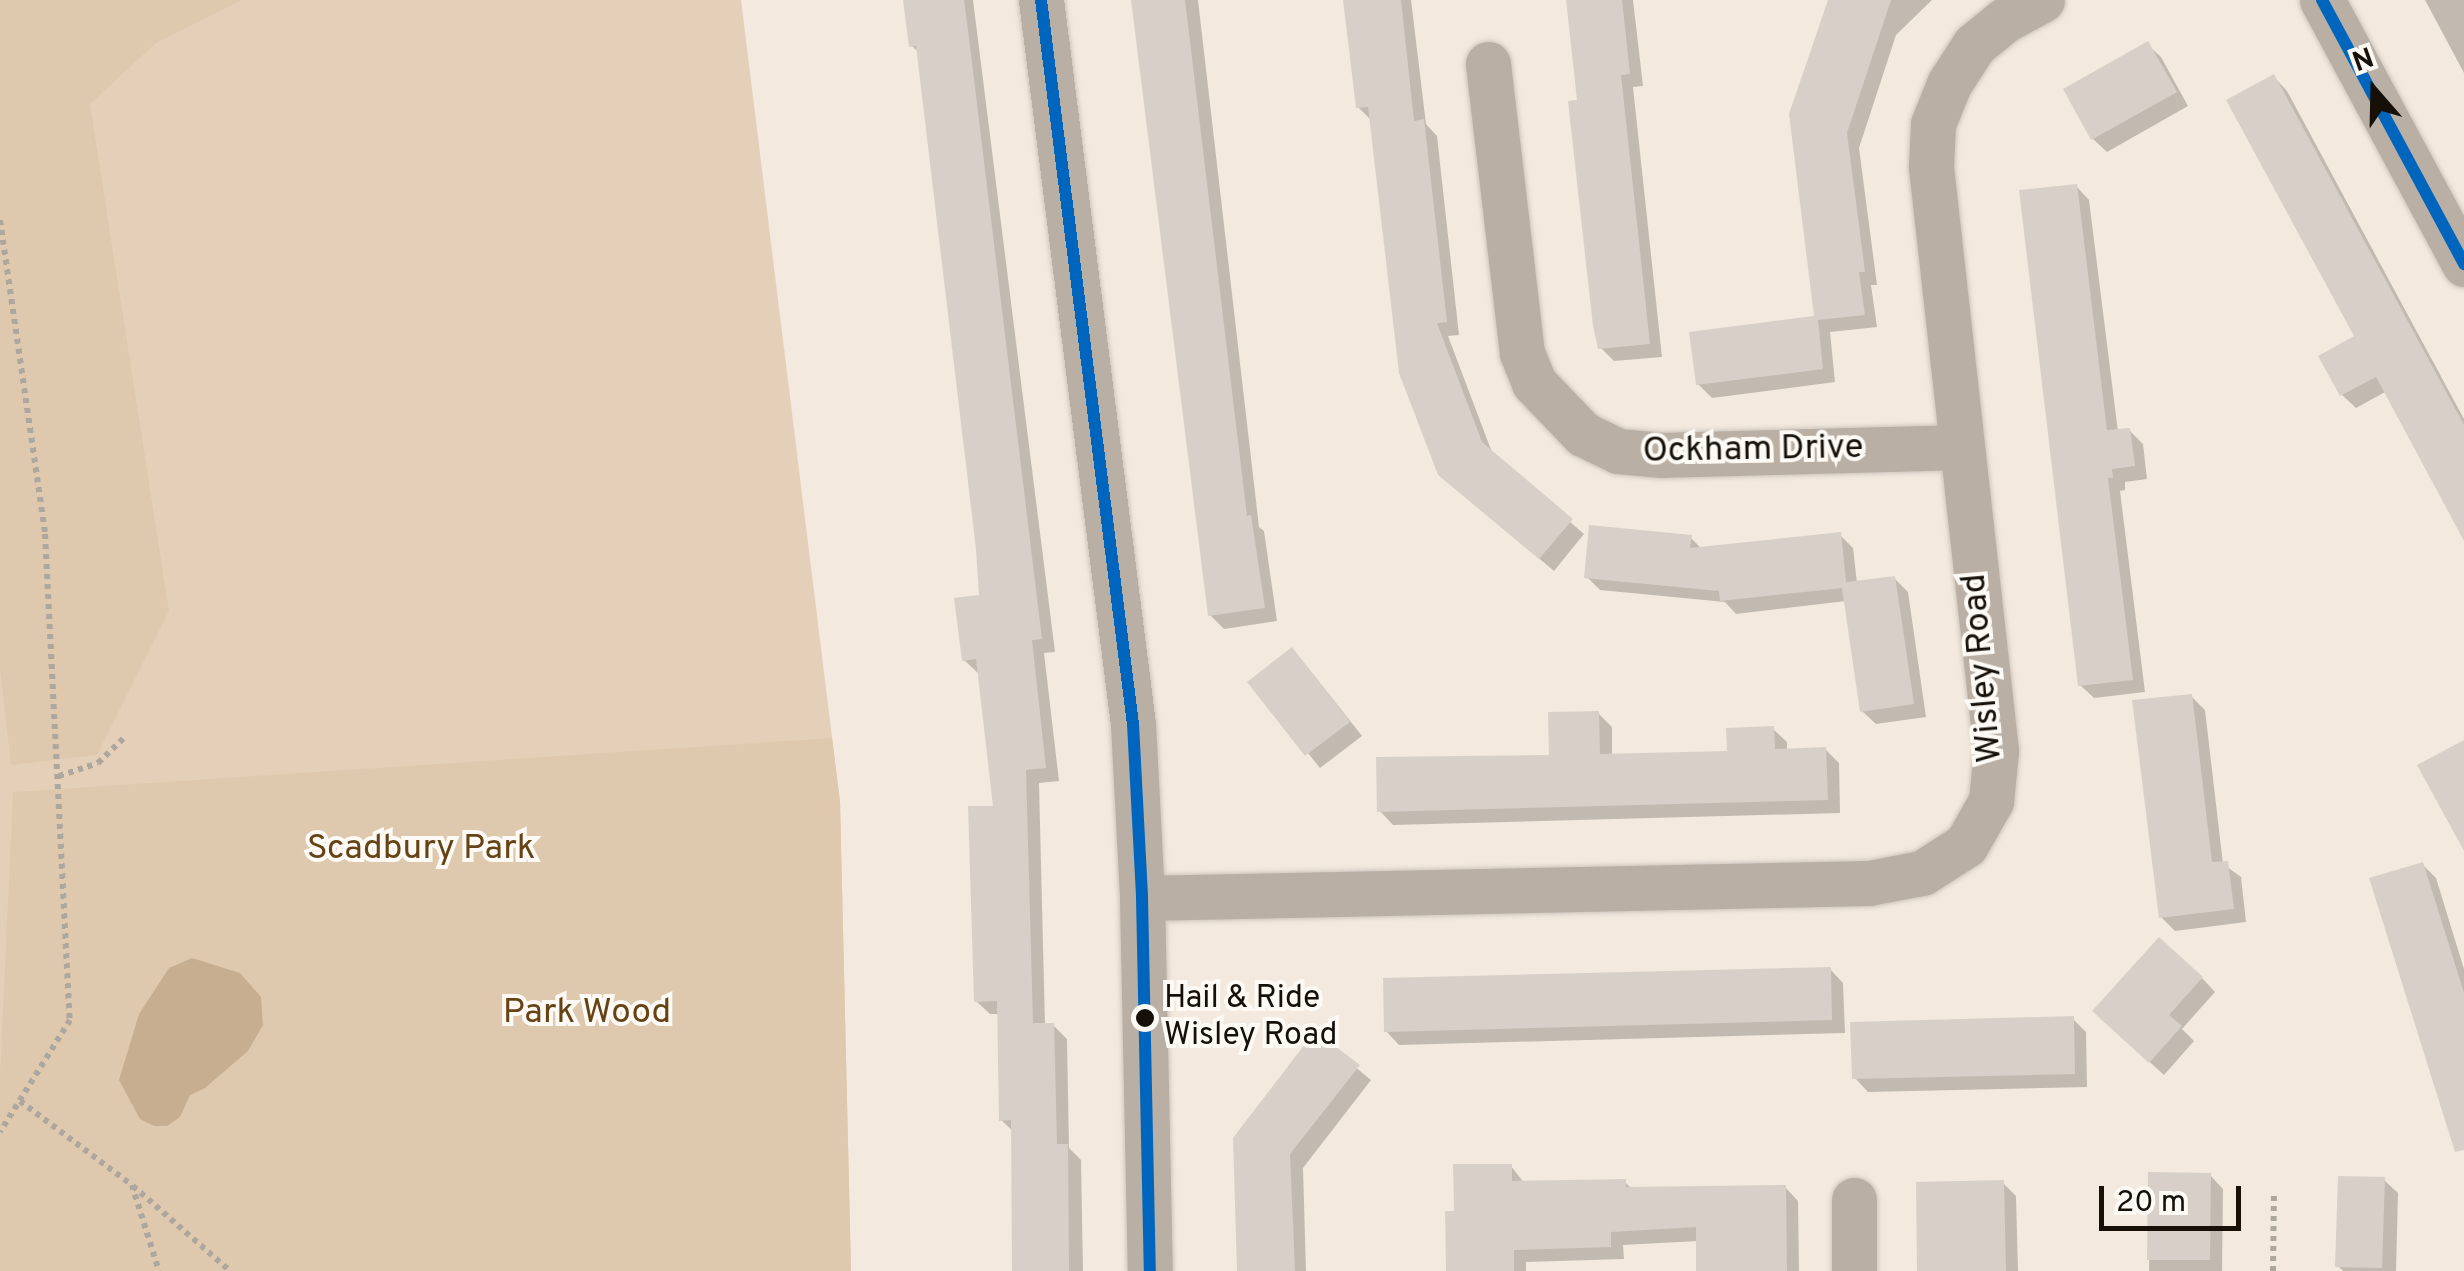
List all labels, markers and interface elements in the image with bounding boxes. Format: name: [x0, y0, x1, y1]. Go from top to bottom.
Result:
north arrow: [2324, 40, 2424, 140]
text: N: [2348, 41, 2379, 82]
street label: Ockham Drive: [1642, 427, 1864, 473]
street label: Wisley Road: [1954, 572, 2012, 764]
park label: Scadbury Park: [307, 828, 535, 870]
place label: Hail & Ride Wisley Road: [1164, 981, 1338, 1056]
park label: Park Wood: [502, 992, 672, 1034]
marker: Hail & Ride Wisley Road: [1135, 1008, 1155, 1028]
scale bar: [2104, 1166, 2246, 1228]
text: 20 m: [2116, 1185, 2186, 1222]

